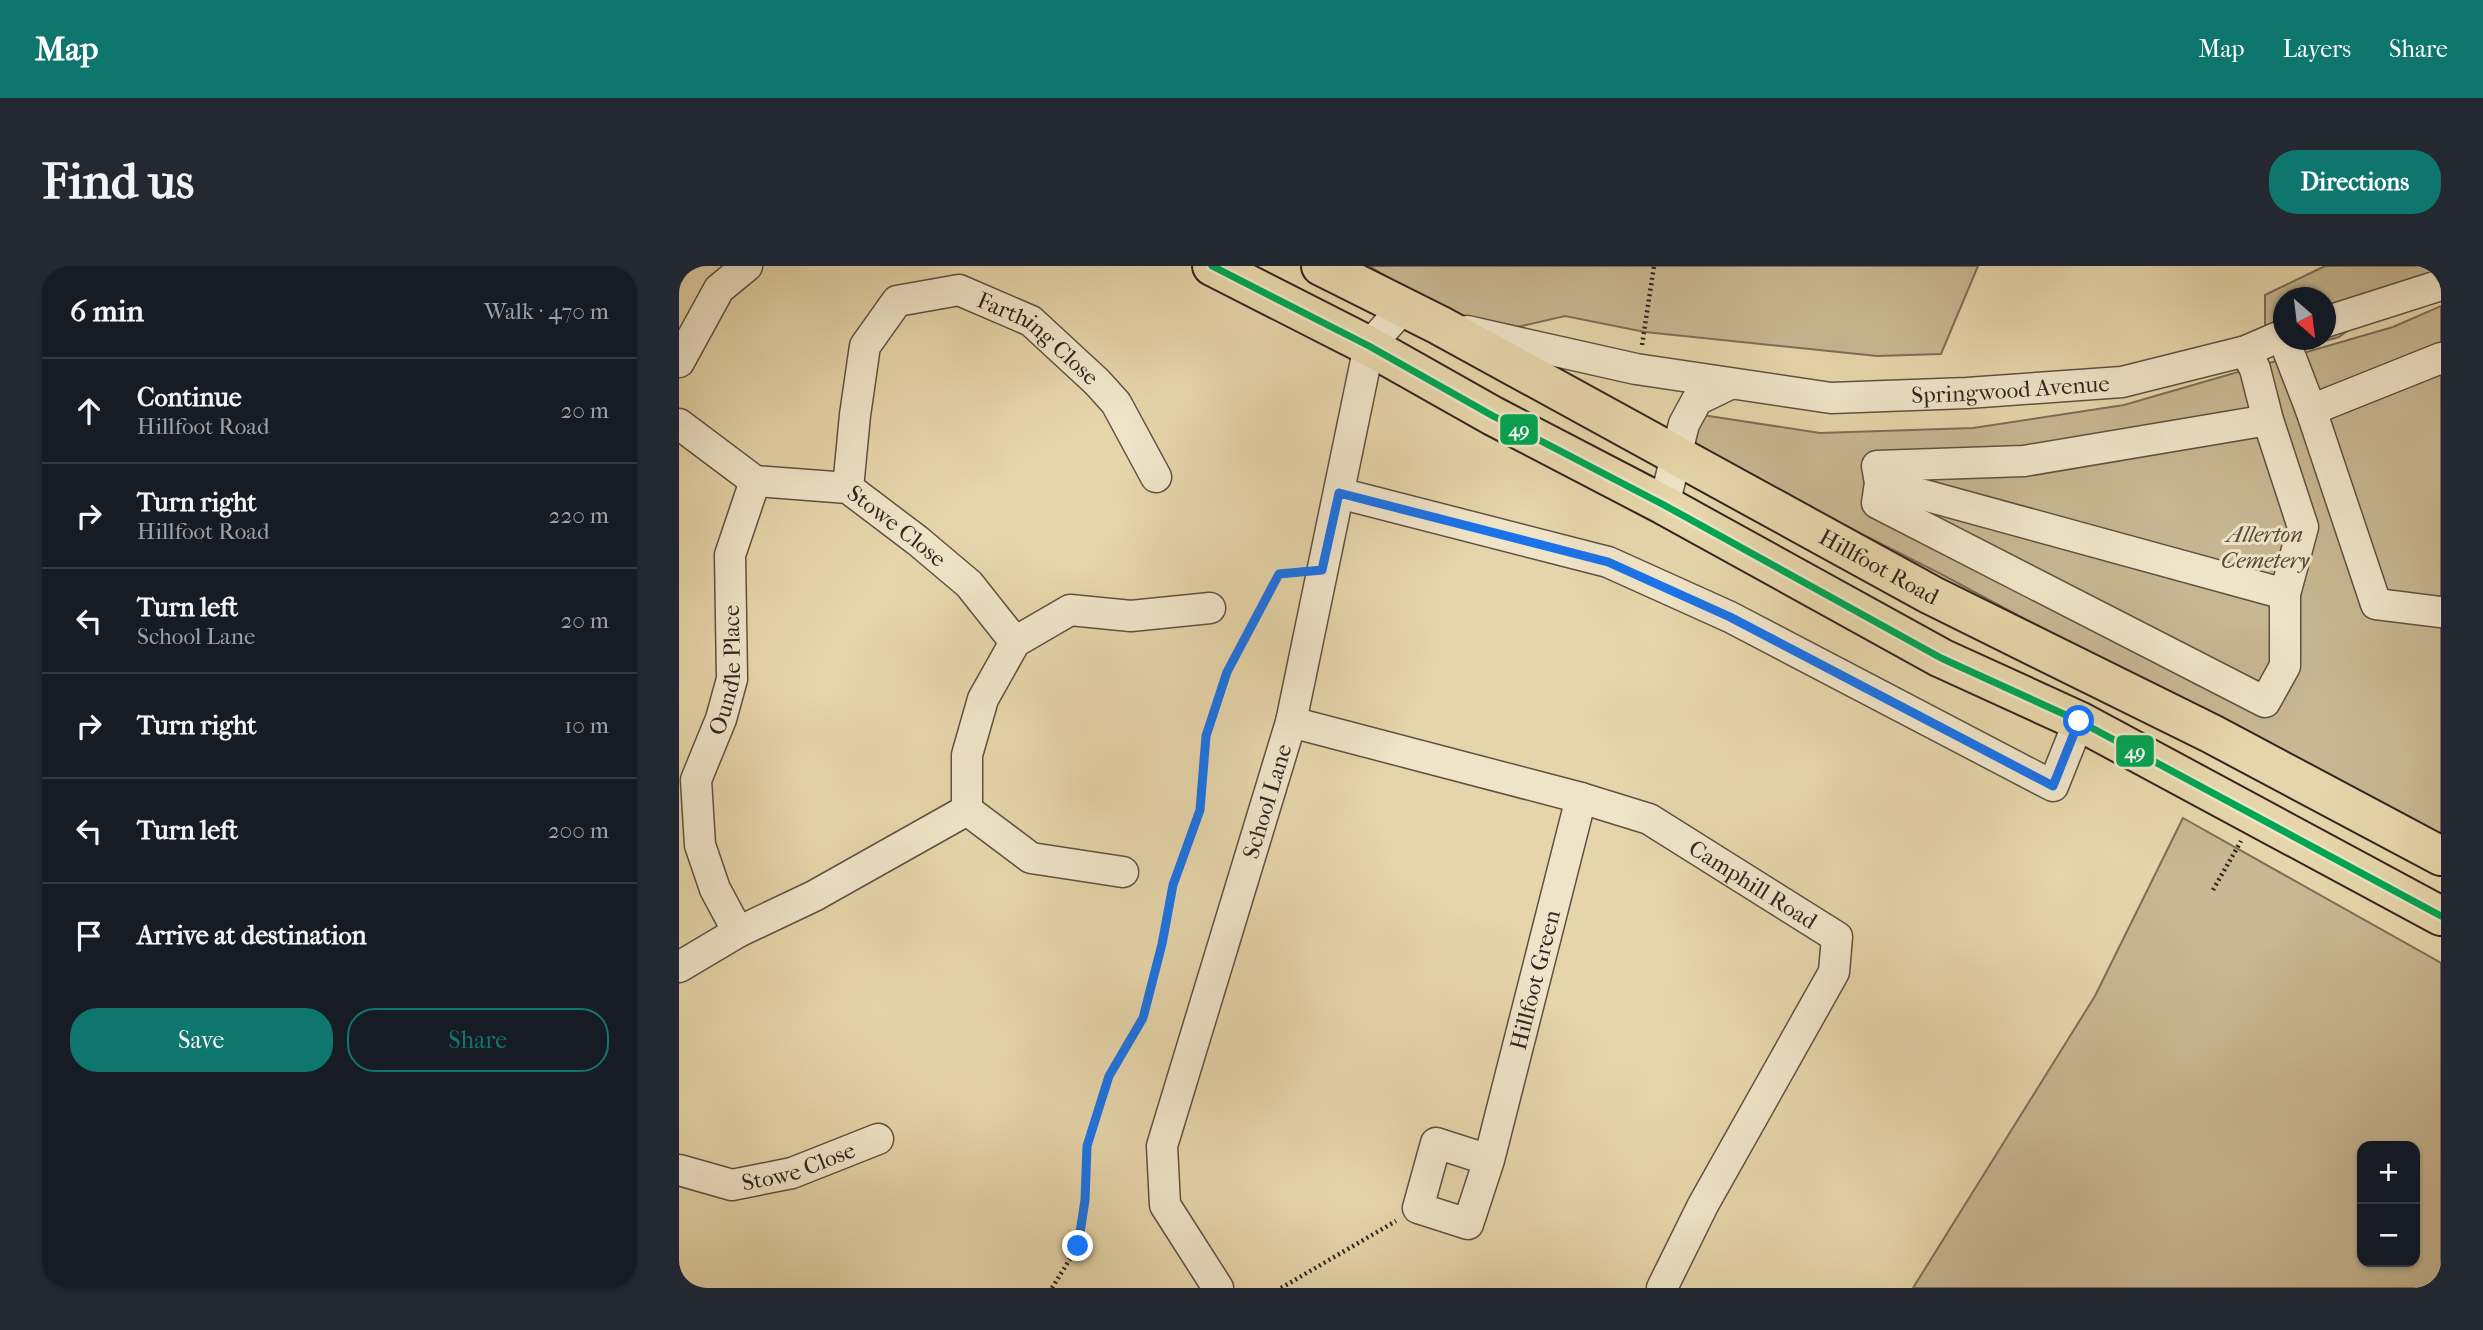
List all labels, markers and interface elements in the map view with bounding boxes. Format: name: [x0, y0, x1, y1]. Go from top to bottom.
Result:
text: Map: [35, 30, 98, 69]
text: Map: [2199, 35, 2245, 63]
text: Layers: [2283, 35, 2351, 63]
text: Share: [2389, 35, 2448, 63]
button: Directions: [2269, 150, 2441, 214]
text: Find us: [42, 153, 194, 211]
street label: Farthing Close: [973, 287, 1104, 391]
north arrow: [2273, 287, 2336, 350]
text: 6 min: [70, 294, 144, 329]
text: Walk · 470 m: [484, 298, 609, 325]
street label: Springwood Avenue: [1911, 370, 2111, 409]
text: Continue: [137, 382, 242, 413]
icon: ahead: [70, 392, 108, 430]
text: 20 m: [560, 397, 609, 424]
text: Hillfoot Road: [137, 413, 269, 440]
line badge: 49: [1499, 413, 1539, 446]
text: 49: [1507, 419, 1530, 441]
street label: Stowe Close: [842, 479, 951, 573]
text: Turn right: [137, 487, 257, 518]
icon: right: [70, 497, 108, 535]
text: 220 m: [549, 502, 609, 529]
text: Hillfoot Road: [137, 518, 269, 545]
park label: Allerton Cemetery: [2221, 521, 2310, 574]
street label: Hillfoot Road: [1814, 523, 1944, 611]
text: Turn left: [137, 592, 238, 623]
icon: left: [70, 602, 108, 640]
street label: Oundle Place: [703, 605, 746, 739]
text: 20 m: [560, 607, 609, 634]
text: School Lane: [137, 623, 255, 650]
route start: [2063, 705, 2094, 736]
icon: right: [70, 707, 108, 745]
text: Turn right: [137, 710, 257, 741]
text: 10 m: [564, 712, 609, 739]
line badge: 49: [2115, 734, 2155, 768]
street label: School Lane: [1237, 741, 1298, 862]
text: 49: [2123, 741, 2146, 763]
icon: left: [70, 812, 108, 850]
text: Turn left: [137, 815, 238, 846]
text: 200 m: [548, 817, 609, 844]
street label: Camphill Road: [1684, 835, 1822, 935]
street label: Hillfoot Green: [1505, 906, 1566, 1053]
icon: arrive: [70, 917, 108, 955]
text: Arrive at destination: [137, 920, 367, 951]
button: Save: [70, 1008, 333, 1072]
button: Share: [347, 1008, 609, 1072]
street label: Stowe Close: [739, 1136, 859, 1197]
map controls: [2357, 1141, 2420, 1267]
button: +: [2357, 1141, 2420, 1204]
button: −: [2357, 1204, 2420, 1267]
route end: [1062, 1230, 1093, 1261]

